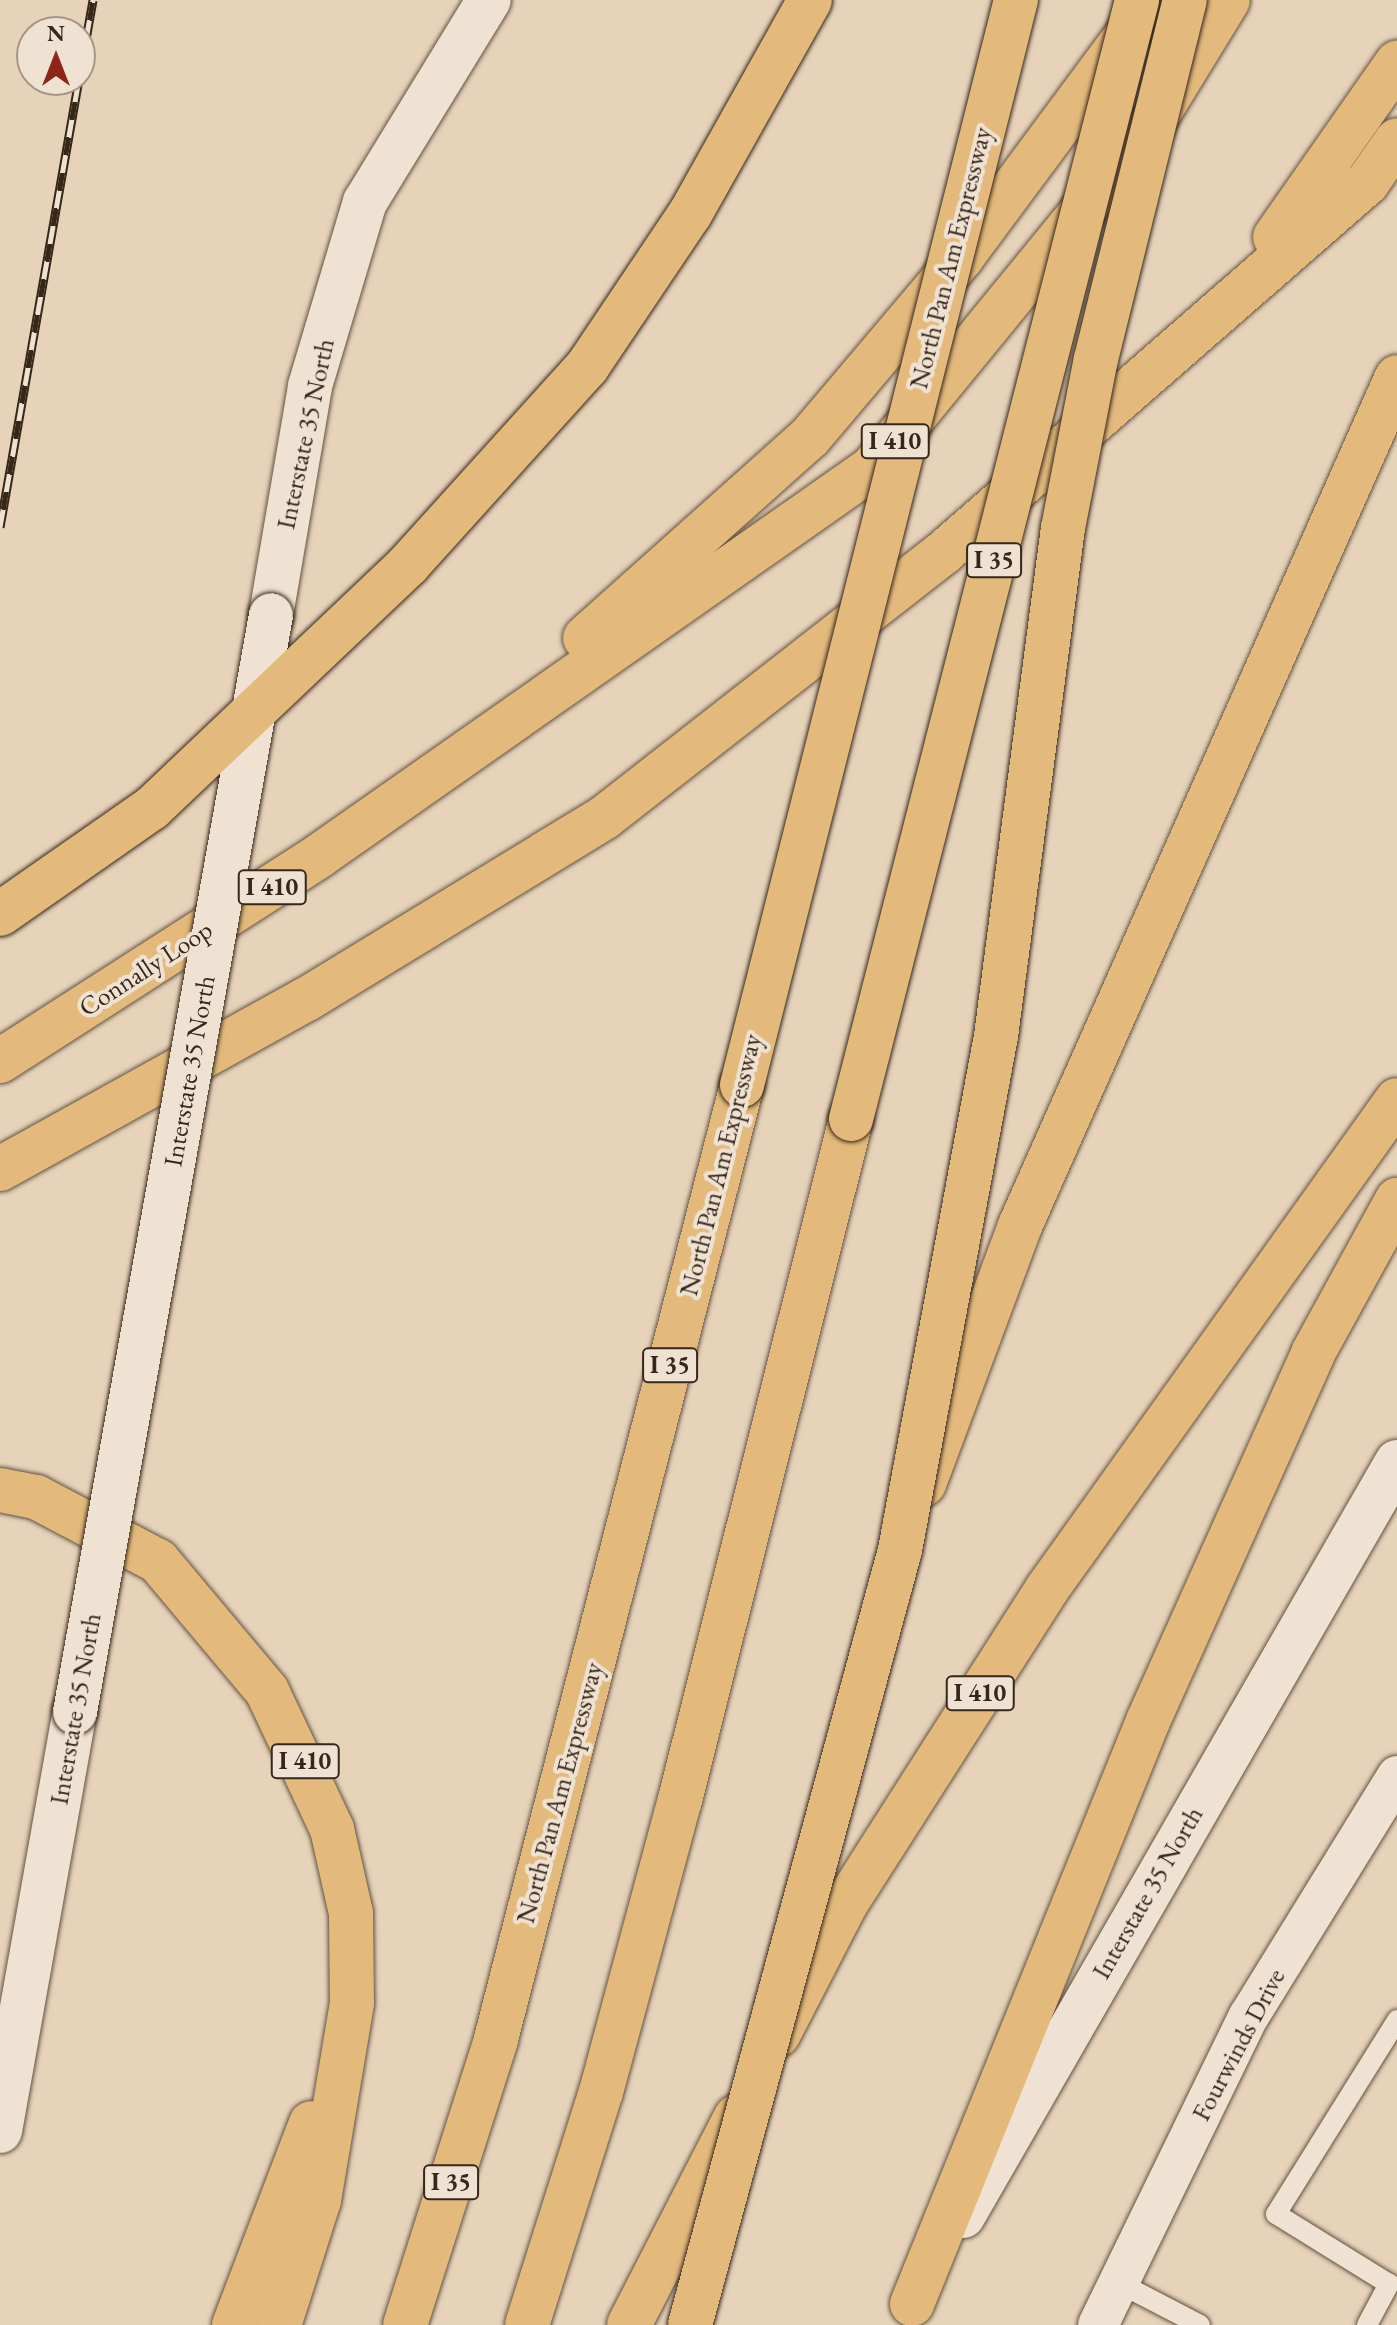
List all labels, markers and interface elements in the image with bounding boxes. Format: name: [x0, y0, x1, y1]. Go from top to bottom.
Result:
north arrow: [16, 16, 96, 96]
text: N: [47, 19, 65, 48]
street label: North Pan Am Expressway: [903, 124, 999, 392]
street label: Interstate 35 North: [271, 336, 341, 532]
road number: I 410: [859, 421, 931, 461]
road number: I 35: [966, 540, 1022, 580]
road number: I 410: [236, 867, 308, 907]
street label: Connally Loop: [73, 914, 219, 1024]
street label: Interstate 35 North: [158, 973, 222, 1169]
street label: North Pan Am Expressway: [673, 1031, 769, 1299]
road number: I 35: [642, 1345, 698, 1385]
street label: Interstate 35 North: [44, 1611, 108, 1807]
street label: North Pan Am Expressway: [510, 1659, 610, 1927]
road number: I 410: [944, 1673, 1016, 1713]
road number: I 410: [269, 1741, 341, 1781]
street label: Interstate 35 North: [1086, 1801, 1210, 1985]
street label: Fourwinds Drive: [1186, 1964, 1292, 2126]
road number: I 35: [423, 2162, 479, 2202]

